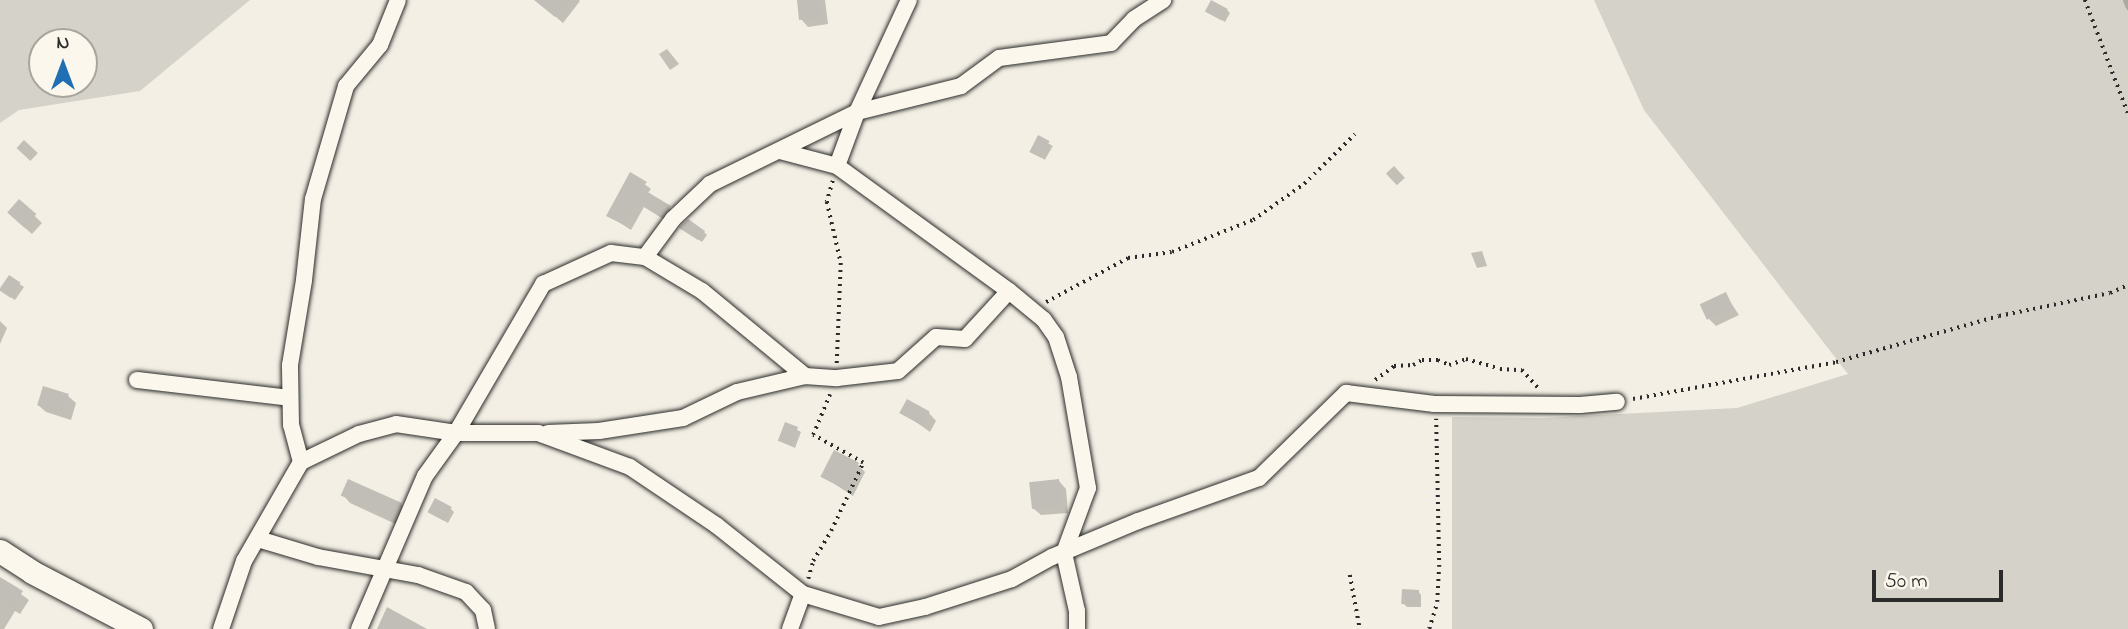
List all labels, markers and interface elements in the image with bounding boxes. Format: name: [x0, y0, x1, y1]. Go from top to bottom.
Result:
north arrow: [28, 28, 98, 98]
text: N: [57, 30, 69, 57]
scale bar: [1876, 556, 2007, 600]
text: 50 m: [1885, 567, 1928, 597]

